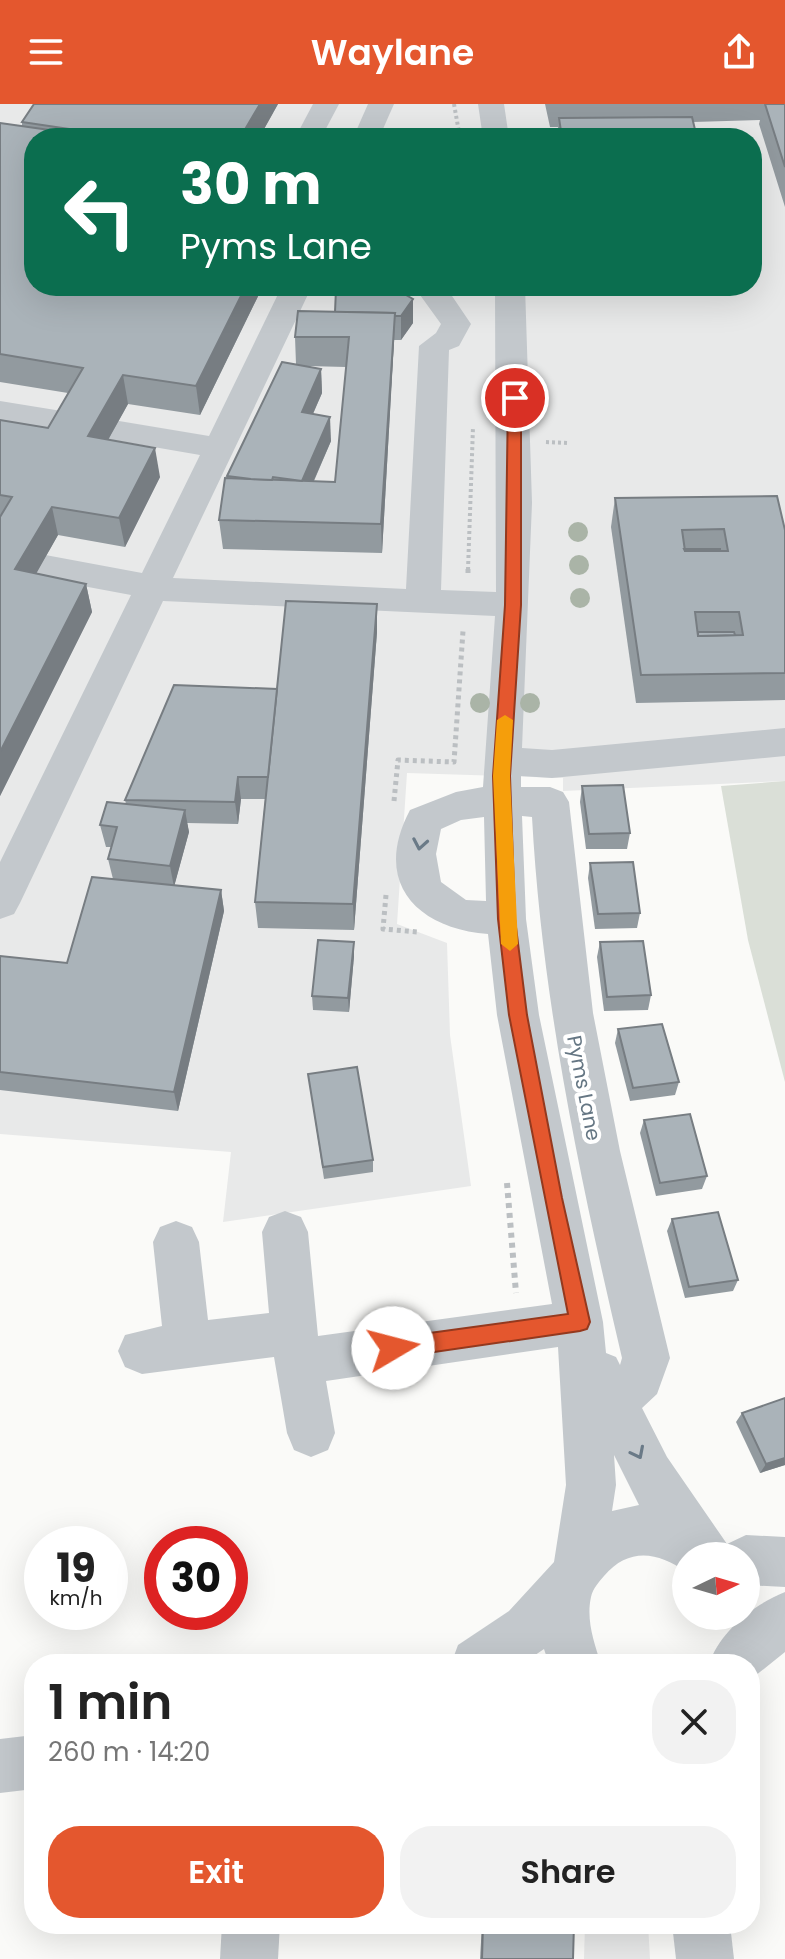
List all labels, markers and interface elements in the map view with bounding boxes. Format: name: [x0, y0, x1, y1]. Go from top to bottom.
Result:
text: Waylane: [311, 27, 474, 78]
icon: menu: [24, 30, 68, 74]
icon: share: [717, 30, 761, 74]
text: 30 m: [180, 145, 322, 224]
icon: left: [48, 160, 152, 264]
text: Pyms Lane: [180, 221, 372, 272]
pin: [481, 364, 549, 432]
icon: arrive: [493, 376, 537, 420]
one-way arrow: [412, 837, 429, 850]
street label: Pyms Lane: [560, 1033, 608, 1143]
position arrow: [351, 1306, 435, 1390]
one-way arrow: [628, 1445, 643, 1459]
speed limit sign: 30: [144, 1526, 248, 1630]
text: 19: [56, 1540, 96, 1596]
north arrow: [672, 1542, 760, 1630]
map controls: [672, 1542, 760, 1630]
text: km/h: [49, 1584, 103, 1612]
text: 1 min: [48, 1669, 172, 1736]
button: close: [652, 1680, 736, 1764]
text: 260 m · 14:20: [48, 1734, 210, 1770]
button: Exit: [48, 1826, 384, 1918]
button: Share: [400, 1826, 736, 1918]

